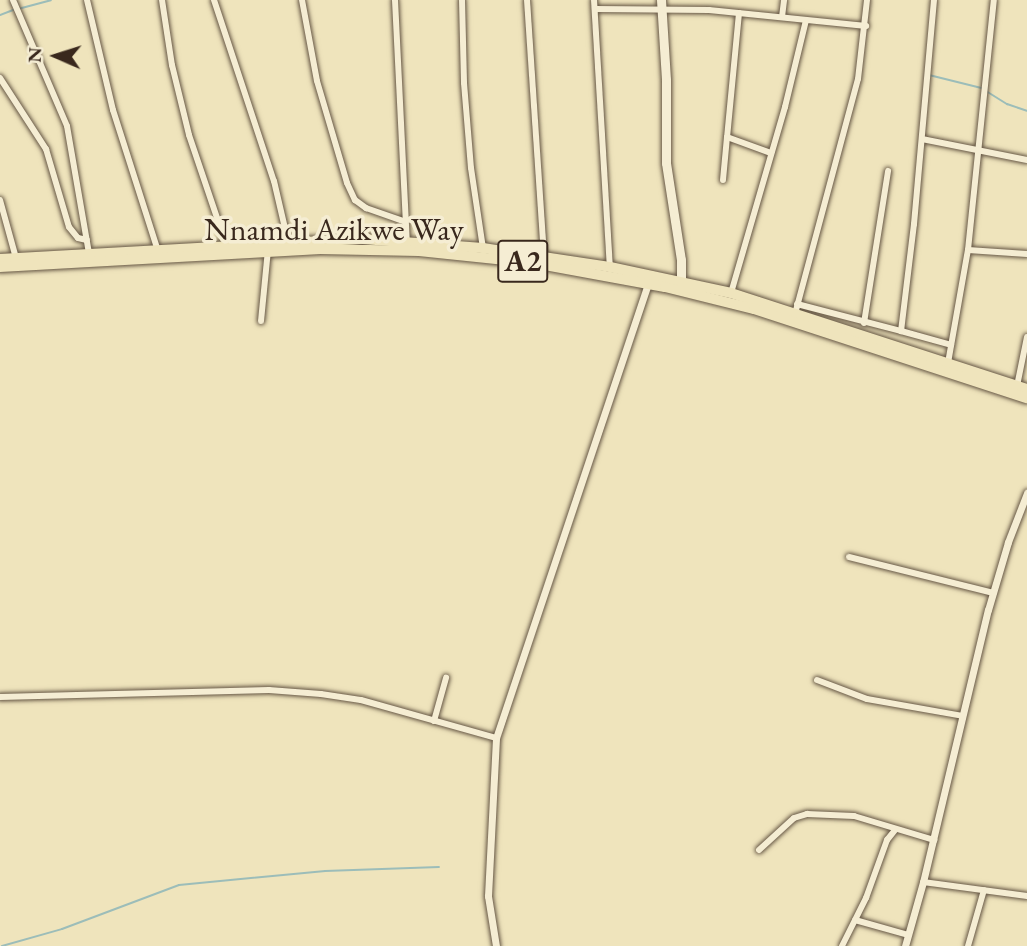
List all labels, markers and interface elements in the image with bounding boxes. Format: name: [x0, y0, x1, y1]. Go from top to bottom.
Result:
north arrow: [21, 21, 91, 91]
text: N: [22, 47, 47, 63]
street label: Nnamdi Azikwe Way: [204, 210, 464, 248]
road number: A2: [497, 234, 549, 288]

